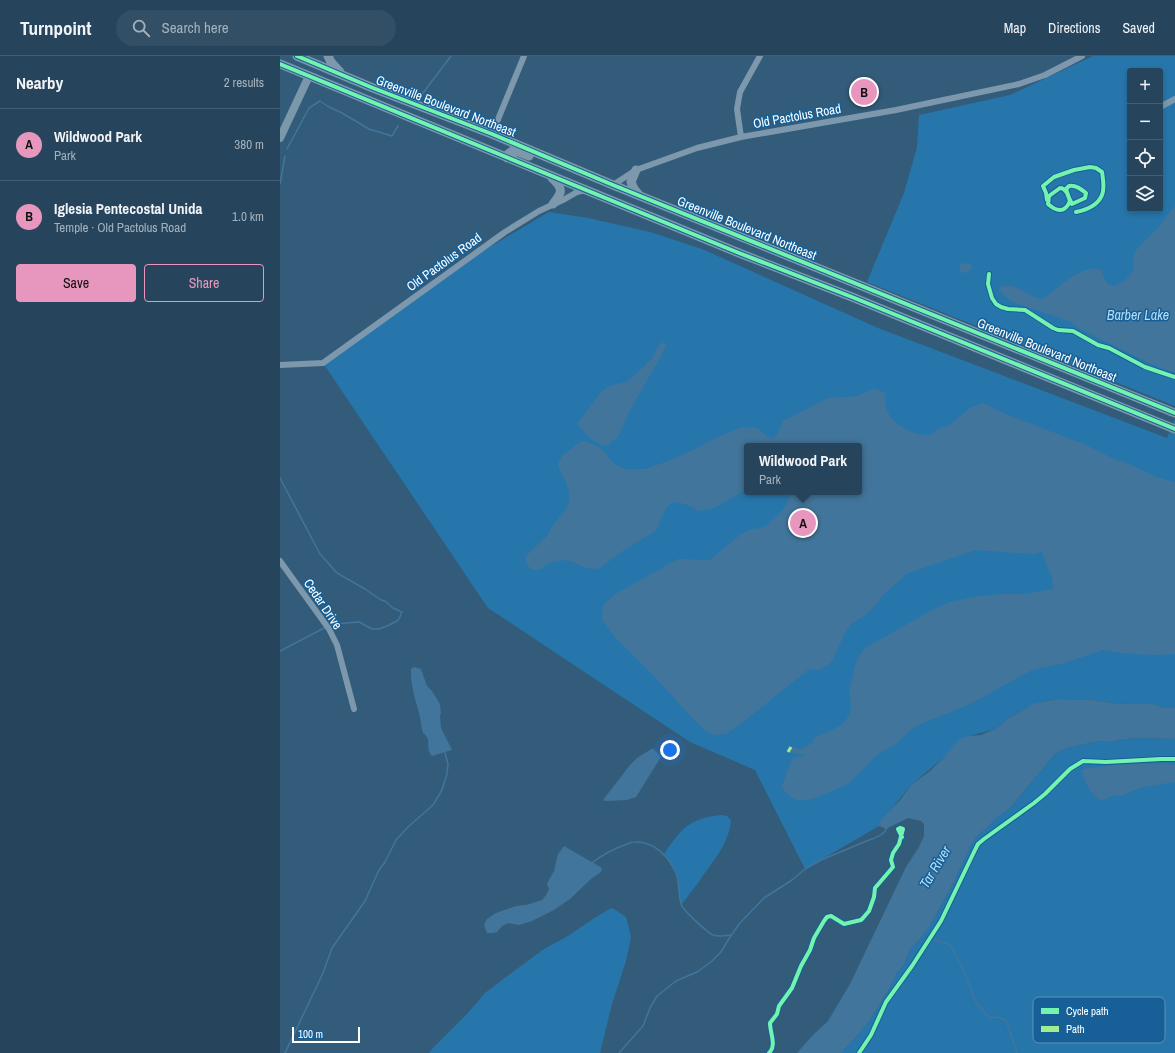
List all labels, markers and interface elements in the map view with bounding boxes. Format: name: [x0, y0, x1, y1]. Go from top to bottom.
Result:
search box: [116, 10, 396, 46]
text: Turnpoint: [20, 15, 92, 41]
icon: search: [130, 17, 152, 39]
text: Search here: [162, 17, 229, 38]
text: Map: [1004, 19, 1026, 37]
text: Directions: [1048, 19, 1100, 37]
text: Saved: [1122, 19, 1155, 37]
map controls: [1127, 68, 1163, 212]
button: +: [1127, 68, 1163, 104]
text: Nearby: [16, 71, 63, 94]
street label: Greenville Boulevard Northeast: [374, 71, 518, 141]
text: 2 results: [224, 74, 264, 91]
pin: B: [851, 77, 877, 107]
street label: Old Pactolus Road: [752, 100, 842, 132]
button: −: [1127, 104, 1163, 140]
text: Wildwood Park: [54, 126, 142, 147]
text: A: [25, 136, 33, 153]
text: 380 m: [234, 136, 264, 153]
button: locate: [1127, 140, 1163, 176]
text: Park: [54, 147, 76, 164]
button: layers: [1127, 176, 1163, 212]
street label: Greenville Boulevard Northeast: [675, 192, 819, 264]
text: Iglesia Pentecostal Unida: [54, 198, 202, 219]
text: B: [25, 208, 33, 225]
text: 1.0 km: [232, 208, 264, 225]
text: Temple · Old Pactolus Road: [54, 219, 186, 236]
street label: Old Pactolus Road: [403, 229, 485, 295]
button: Save: [16, 264, 136, 302]
button: Share: [144, 264, 264, 302]
water label: Barber Lake: [1107, 306, 1169, 324]
street label: Greenville Boulevard Northeast: [975, 314, 1119, 386]
popup: [744, 443, 862, 495]
text: Wildwood Park: [759, 450, 847, 471]
text: Park: [759, 471, 781, 488]
pin: A: [790, 508, 816, 538]
street label: Cedar Drive: [300, 575, 346, 633]
your location: [660, 740, 680, 760]
water label: Tar River: [915, 842, 955, 891]
legend: [1033, 997, 1165, 1043]
text: Cycle path: [1066, 1004, 1109, 1018]
text: Path: [1066, 1022, 1085, 1036]
scale bar: [292, 1025, 360, 1044]
text: 100 m: [298, 1027, 323, 1041]

